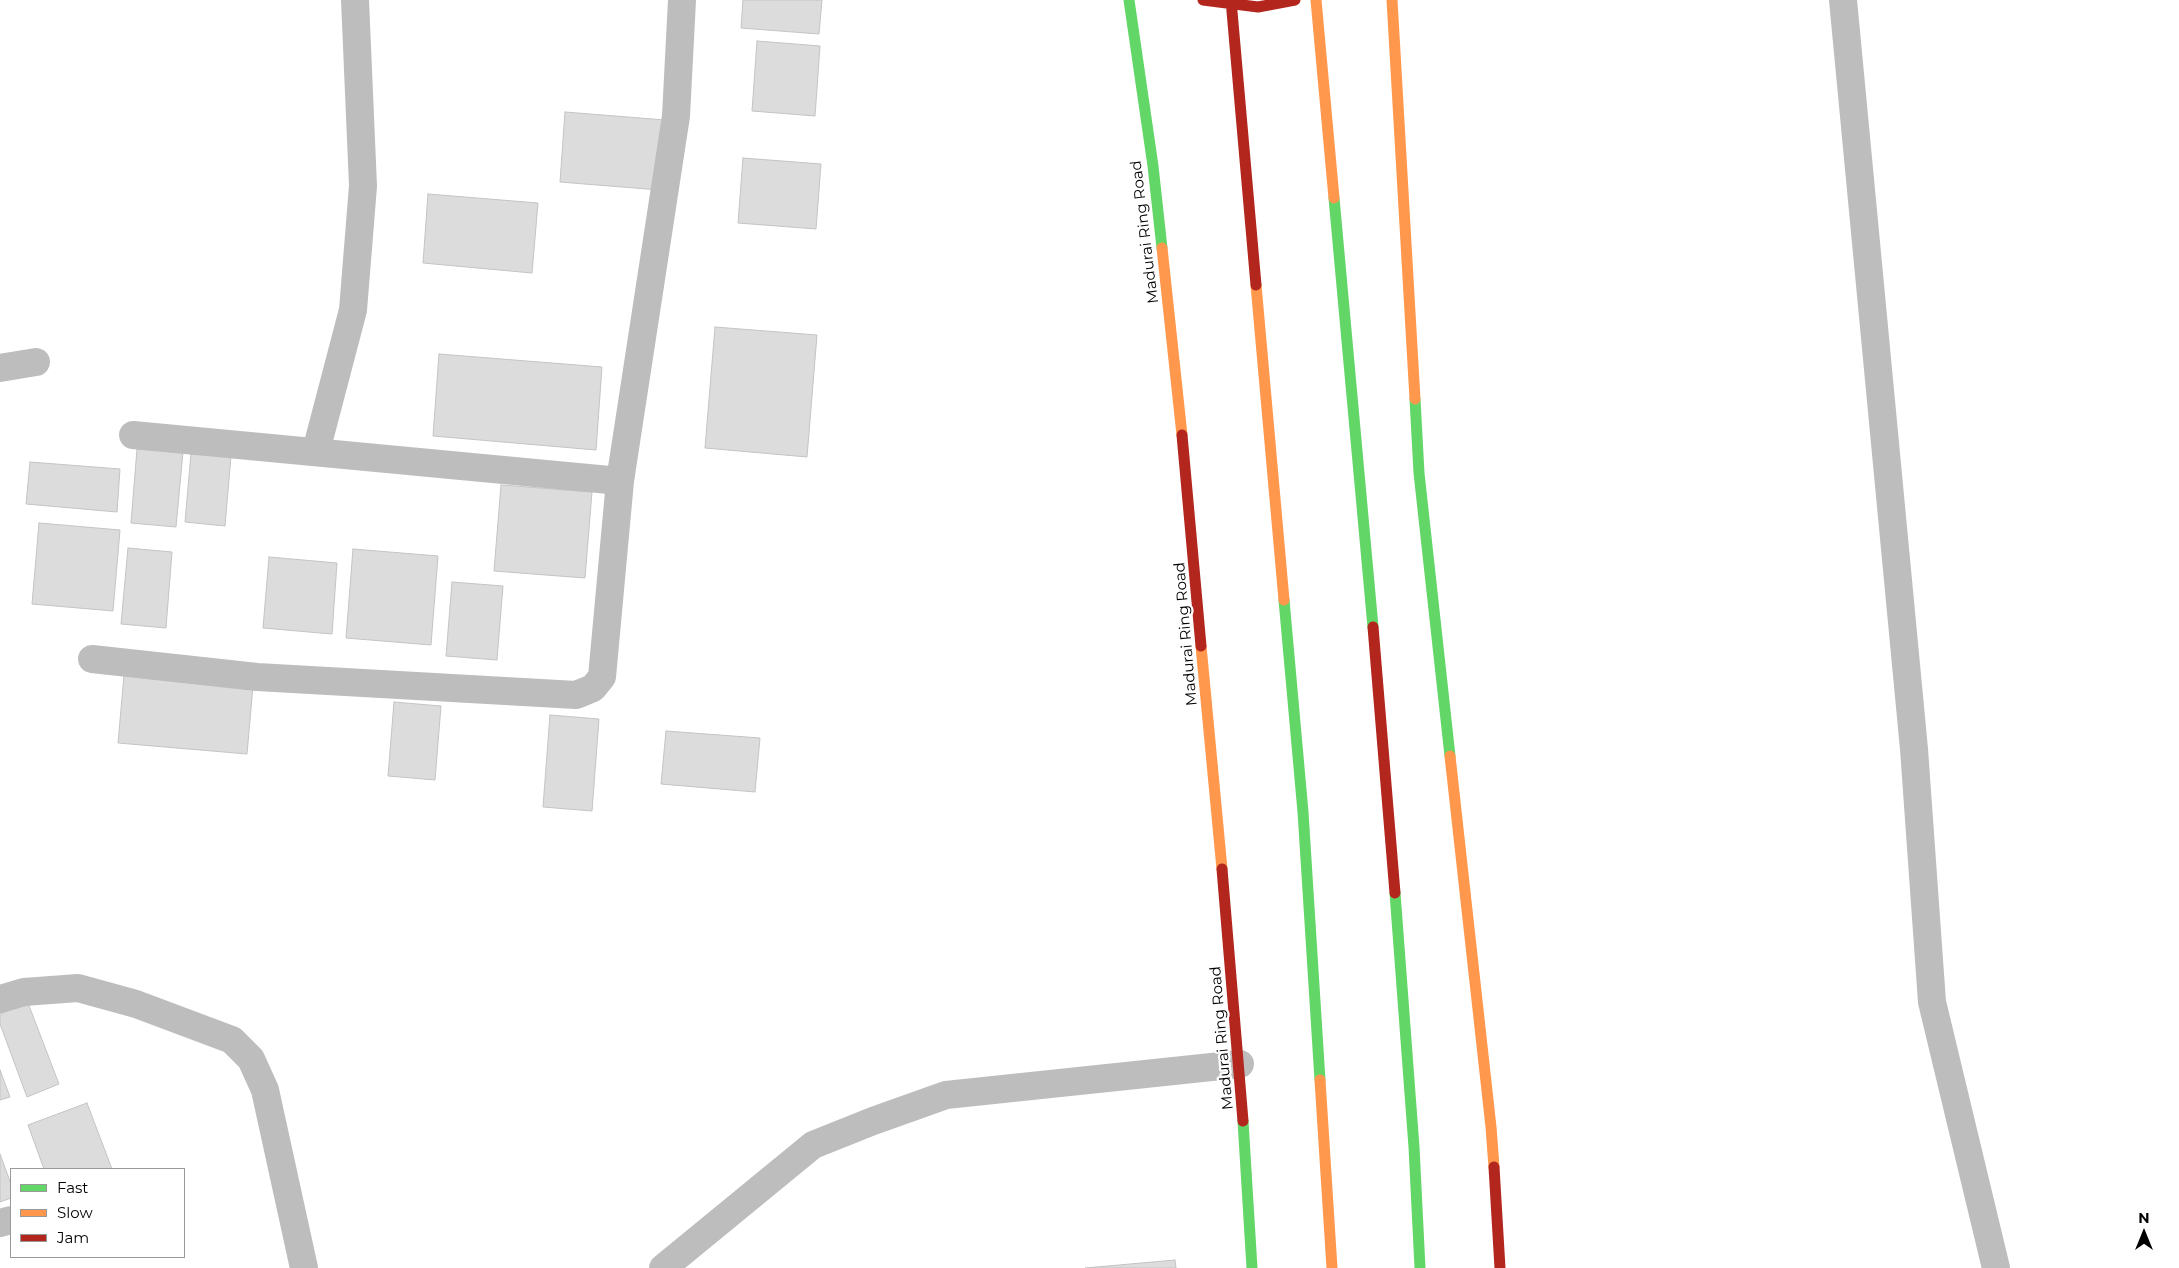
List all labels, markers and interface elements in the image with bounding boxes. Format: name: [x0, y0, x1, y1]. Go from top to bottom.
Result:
street label: Madurai Ring Road: [1127, 159, 1163, 305]
street label: Madurai Ring Road: [1171, 561, 1201, 707]
street label: Madurai Ring Road: [1207, 965, 1237, 1111]
legend: [10, 1168, 185, 1258]
text: Fast: [57, 1178, 88, 1197]
text: Slow: [57, 1203, 93, 1222]
north arrow: [2119, 1208, 2169, 1258]
text: N: [2138, 1209, 2150, 1227]
text: Jam: [57, 1228, 89, 1247]

